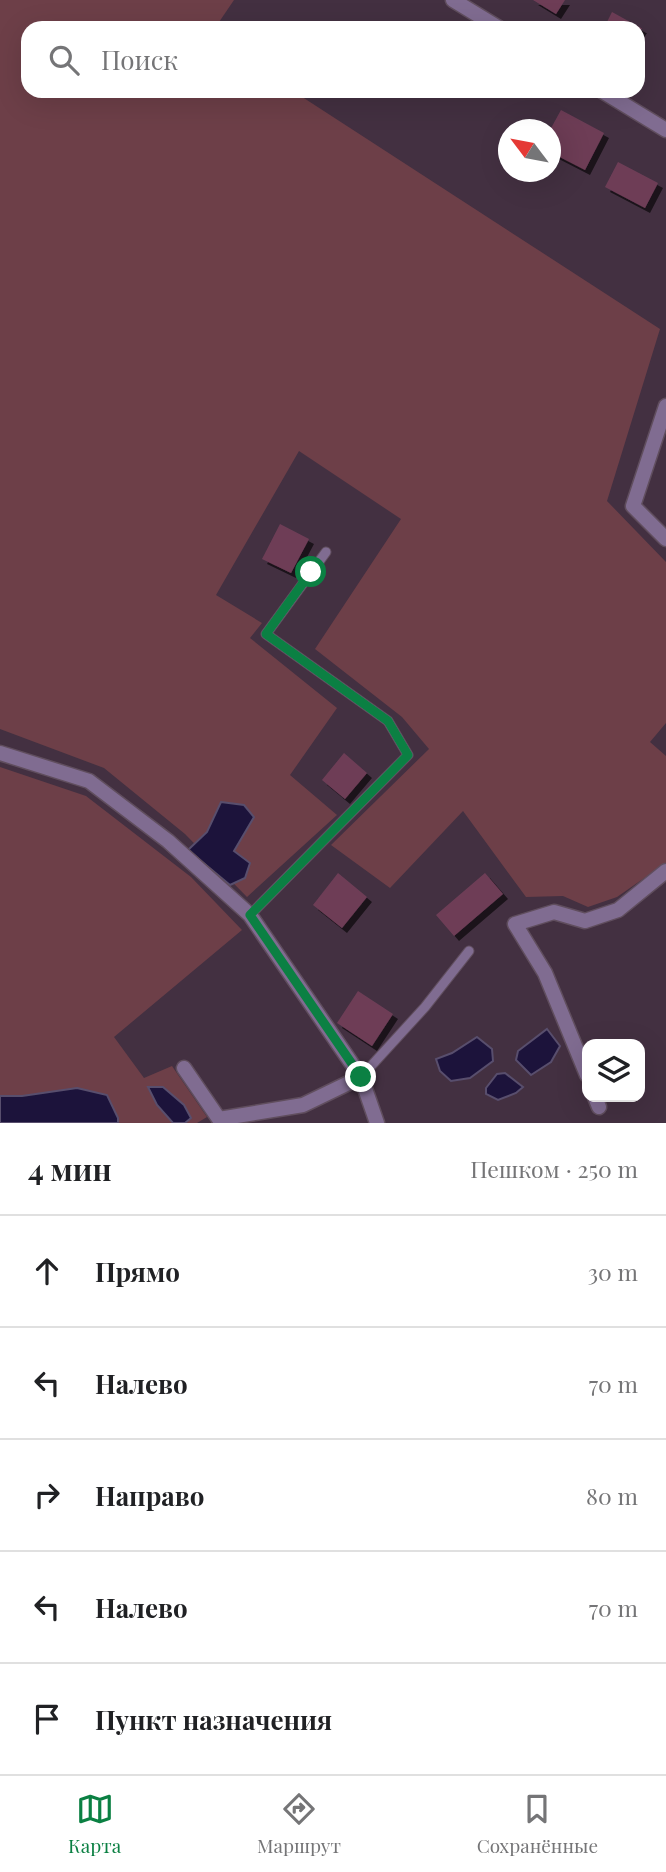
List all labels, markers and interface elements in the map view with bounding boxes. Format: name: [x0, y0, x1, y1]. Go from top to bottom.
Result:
search box: [21, 21, 645, 98]
icon: search: [45, 41, 83, 79]
text: Поиск: [101, 42, 178, 77]
north arrow: [498, 119, 561, 182]
route start: [295, 556, 326, 587]
map controls: [582, 1039, 645, 1102]
button: layers: [582, 1039, 645, 1102]
route end: [345, 1061, 376, 1092]
text: 4 мин: [28, 1149, 112, 1189]
text: Пешком · 250 m: [470, 1153, 638, 1184]
icon: ahead: [28, 1252, 66, 1290]
text: Прямо: [95, 1254, 180, 1289]
text: 30 m: [588, 1256, 638, 1287]
icon: left: [28, 1364, 66, 1402]
text: Налево: [95, 1366, 188, 1401]
text: 70 m: [589, 1368, 638, 1399]
icon: right: [28, 1476, 66, 1514]
text: Направо: [95, 1478, 204, 1513]
text: 80 m: [586, 1480, 638, 1511]
icon: left: [28, 1588, 66, 1626]
text: Налево: [95, 1590, 188, 1625]
text: 70 m: [589, 1592, 638, 1623]
icon: arrive: [28, 1700, 66, 1738]
text: Пункт назначения: [95, 1702, 332, 1737]
tab: Карта: [68, 1790, 121, 1858]
tab: Маршрут: [257, 1790, 341, 1858]
tab: Сохранённые: [477, 1790, 598, 1858]

